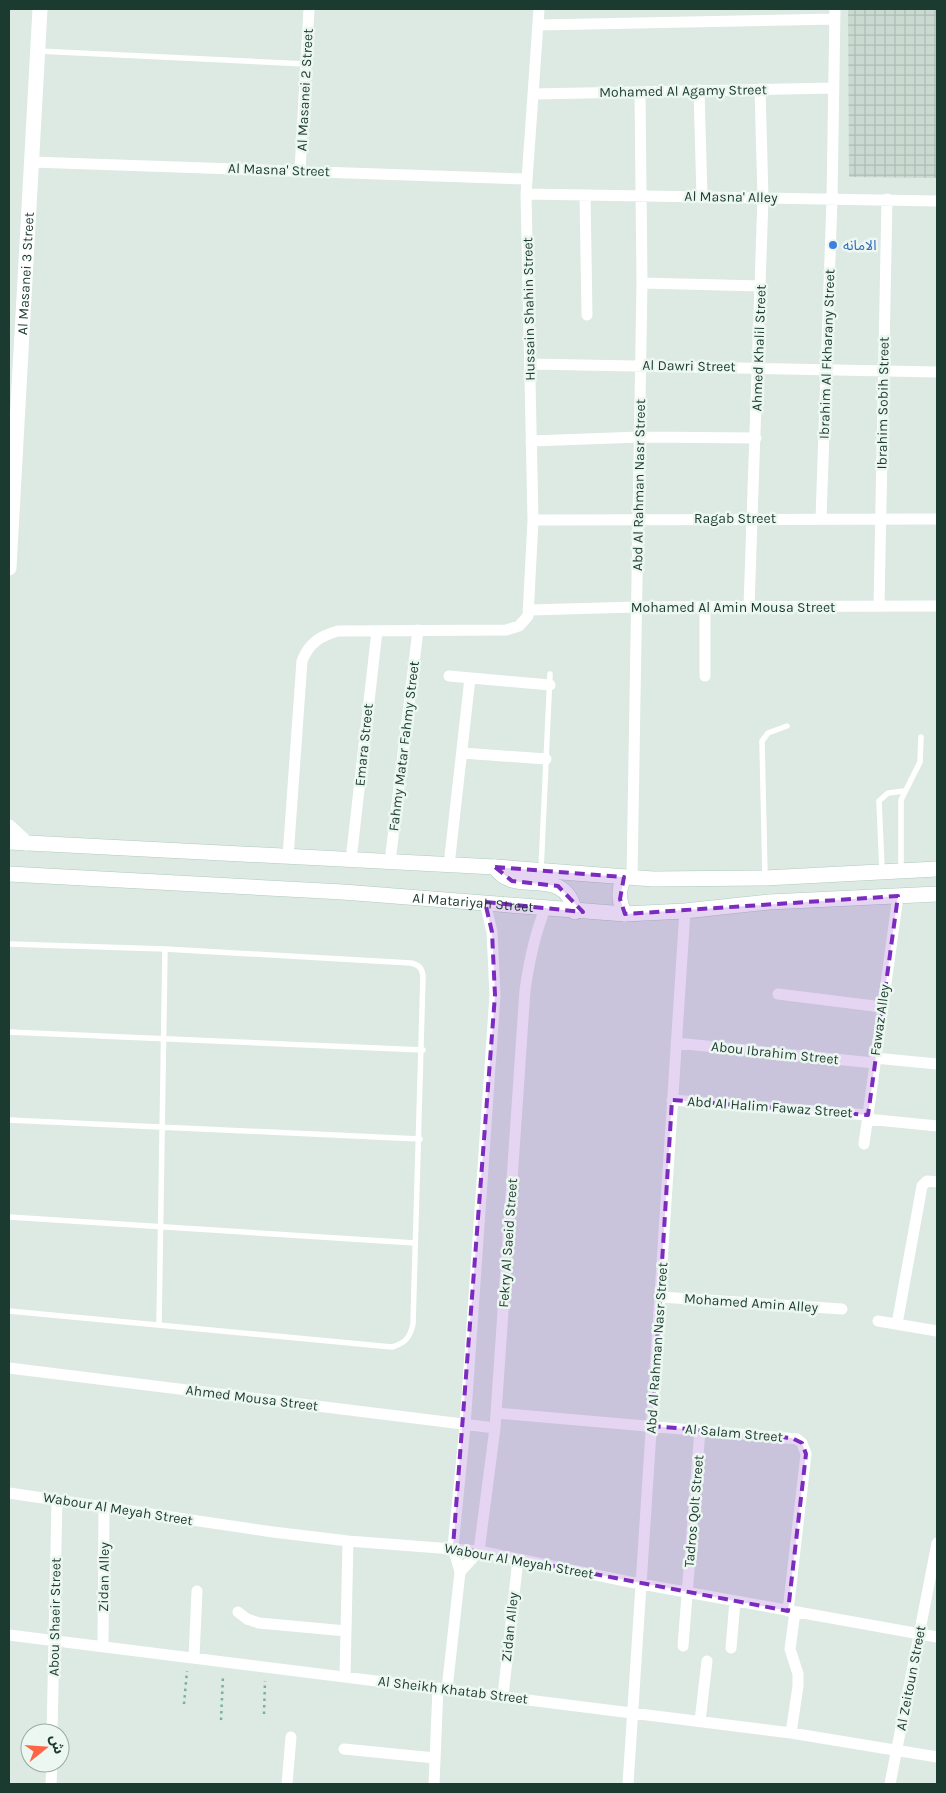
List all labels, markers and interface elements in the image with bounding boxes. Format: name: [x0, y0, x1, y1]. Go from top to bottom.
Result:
street label: Al Masanei 2 Street: [293, 28, 317, 152]
street label: Mohamed Al Agamy Street: [599, 81, 767, 101]
street label: Al Masna' Street: [228, 160, 330, 180]
street label: Al Masna' Alley: [684, 188, 778, 206]
street label: Al Masanei 3 Street: [13, 211, 37, 335]
street label: Hussain Shahin Street: [519, 237, 539, 381]
place label: الامانه: [843, 237, 876, 254]
marker: الامانه: [827, 239, 839, 251]
street label: Ibrahim Al Fkharany Street: [816, 269, 838, 439]
street label: Ahmed Khalil Street: [748, 284, 770, 412]
street label: Ibrahim Sobih Street: [873, 336, 893, 470]
street label: Al Dawri Street: [642, 357, 736, 375]
street label: Abd Al Rahman Nasr Street: [629, 399, 649, 571]
street label: Ragab Street: [694, 510, 776, 527]
street label: Mohamed Al Amin Mousa Street: [631, 599, 835, 616]
street label: Fahmy Matar Fahmy Street: [385, 660, 423, 832]
street label: Emara Street: [351, 703, 377, 787]
street label: Al Matariyah Street: [412, 889, 534, 915]
street label: Fawaz Alley: [867, 983, 894, 1057]
street label: Abou Ibrahim Street: [710, 1038, 840, 1068]
street label: Abd Al Halim Fawaz Street: [687, 1093, 853, 1121]
street label: Fekry Al Saeid Street: [495, 1178, 521, 1308]
street label: Abd Al Rahman Nasr Street: [643, 1262, 671, 1434]
street label: Mohamed Amin Alley: [683, 1290, 819, 1316]
street label: Ahmed Mousa Street: [185, 1381, 319, 1415]
street label: Al Salam Street: [684, 1420, 784, 1446]
street label: Tadros Qolt Street: [681, 1454, 707, 1568]
street label: Wabour Al Meyah Street: [42, 1489, 194, 1529]
street label: Wabour Al Meyah Street: [443, 1539, 595, 1583]
street label: Zidan Alley: [95, 1541, 113, 1612]
street label: Abou Shaeir Street: [45, 1558, 65, 1676]
street label: Zidan Alley: [498, 1591, 522, 1663]
street label: Al Zeitoun Street: [892, 1624, 930, 1732]
street label: Al Sheikh Khatab Street: [377, 1672, 529, 1708]
north arrow: [20, 1723, 70, 1773]
text: ش: [46, 1733, 68, 1756]

